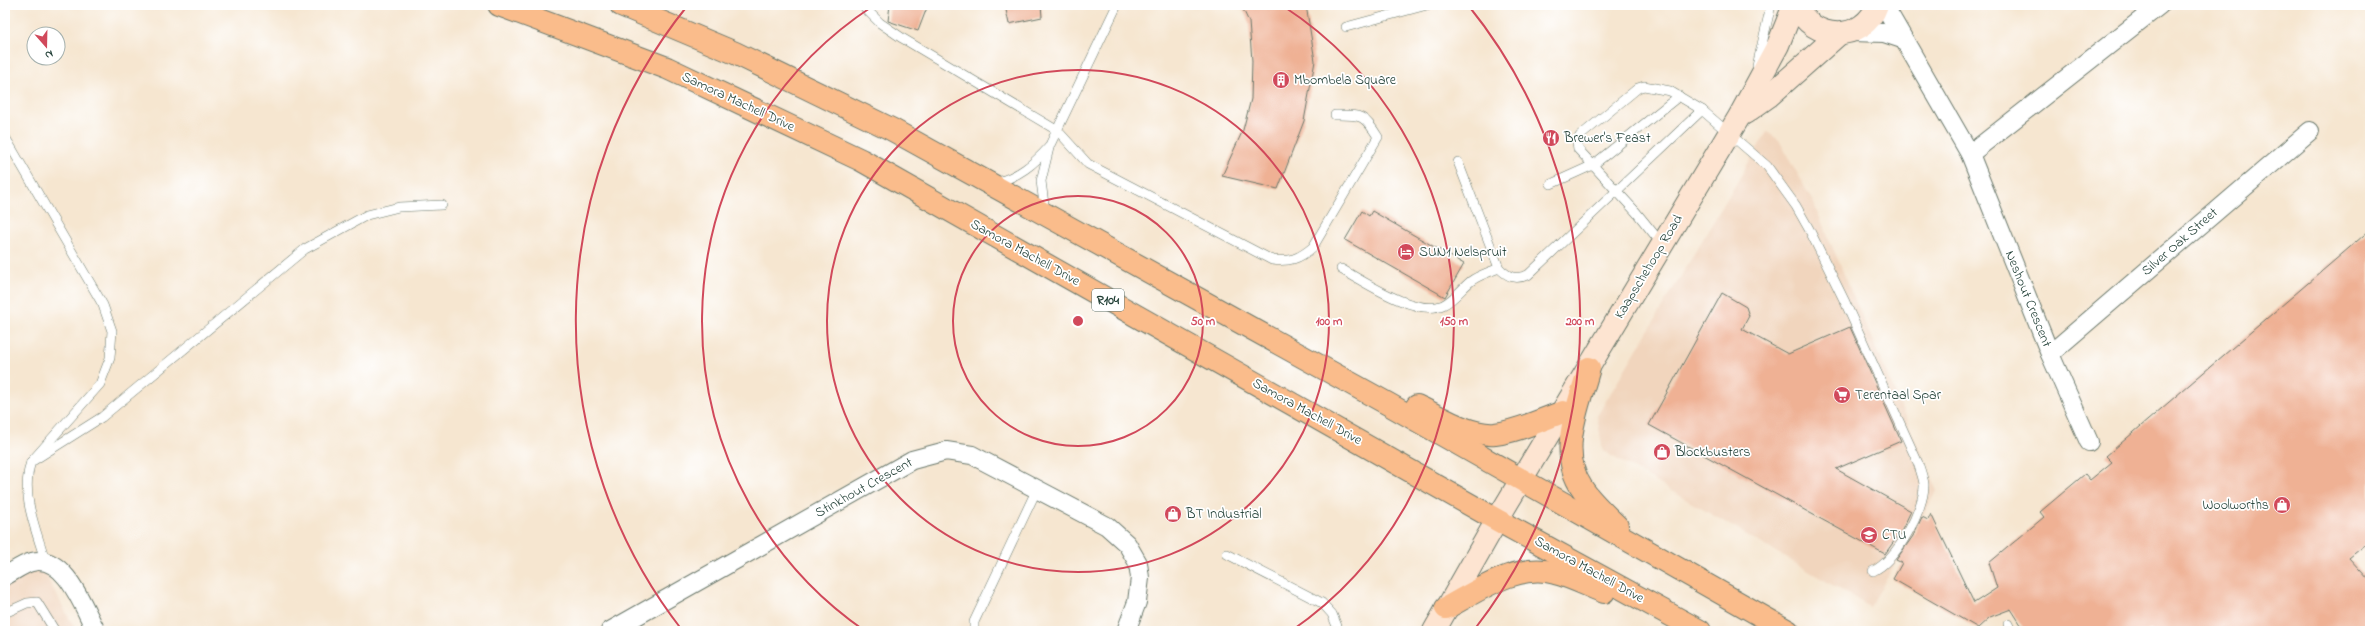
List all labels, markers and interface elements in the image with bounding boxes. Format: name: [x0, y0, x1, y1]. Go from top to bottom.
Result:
north arrow: [26, 26, 66, 66]
text: N: [43, 46, 55, 63]
street label: Samora Machell Drive: [678, 67, 799, 138]
building icon: Mbombela Square: [1271, 70, 1291, 90]
place label: Mbombela Square: [1294, 70, 1397, 91]
restaurant icon: Brewer's Feast: [1541, 128, 1561, 148]
place label: Brewer's Feast: [1563, 128, 1651, 149]
street label: Silver Oak Street: [2137, 203, 2223, 281]
street label: Kaapschehoop Road: [1609, 211, 1689, 323]
street label: Samora Machell Drive: [966, 214, 1084, 292]
hotel icon: SUN1 Nelspruit: [1396, 242, 1416, 262]
place label: SUN1 Nelspruit: [1419, 242, 1507, 263]
street label: Neshout Crescent: [1999, 248, 2057, 351]
road number: R104: [1092, 289, 1124, 311]
text: 50 m: [1191, 313, 1216, 331]
text: 100 m: [1316, 313, 1343, 331]
text: 150 m: [1440, 313, 1469, 331]
text: 200 m: [1565, 313, 1595, 331]
centre of rings: [1071, 314, 1085, 328]
street label: Samora Machell Drive: [1248, 373, 1366, 451]
supermarket icon: Terentaal Spar: [1832, 385, 1852, 405]
place label: Terentaal Spar: [1855, 385, 1942, 406]
shop icon: Blockbusters: [1652, 442, 1672, 462]
place label: Blockbusters: [1674, 442, 1751, 463]
street label: Stinkhout Crescent: [811, 452, 917, 524]
place label: Woolworths: [2203, 495, 2269, 516]
shop icon: Woolworths: [2272, 495, 2292, 515]
shop icon: BT Industrial: [1163, 504, 1183, 524]
place label: BT Industrial: [1185, 504, 1262, 525]
school or university icon: CTU: [1859, 525, 1879, 545]
place label: CTU: [1882, 525, 1907, 546]
street label: Samora Machell Drive: [1530, 531, 1648, 609]

